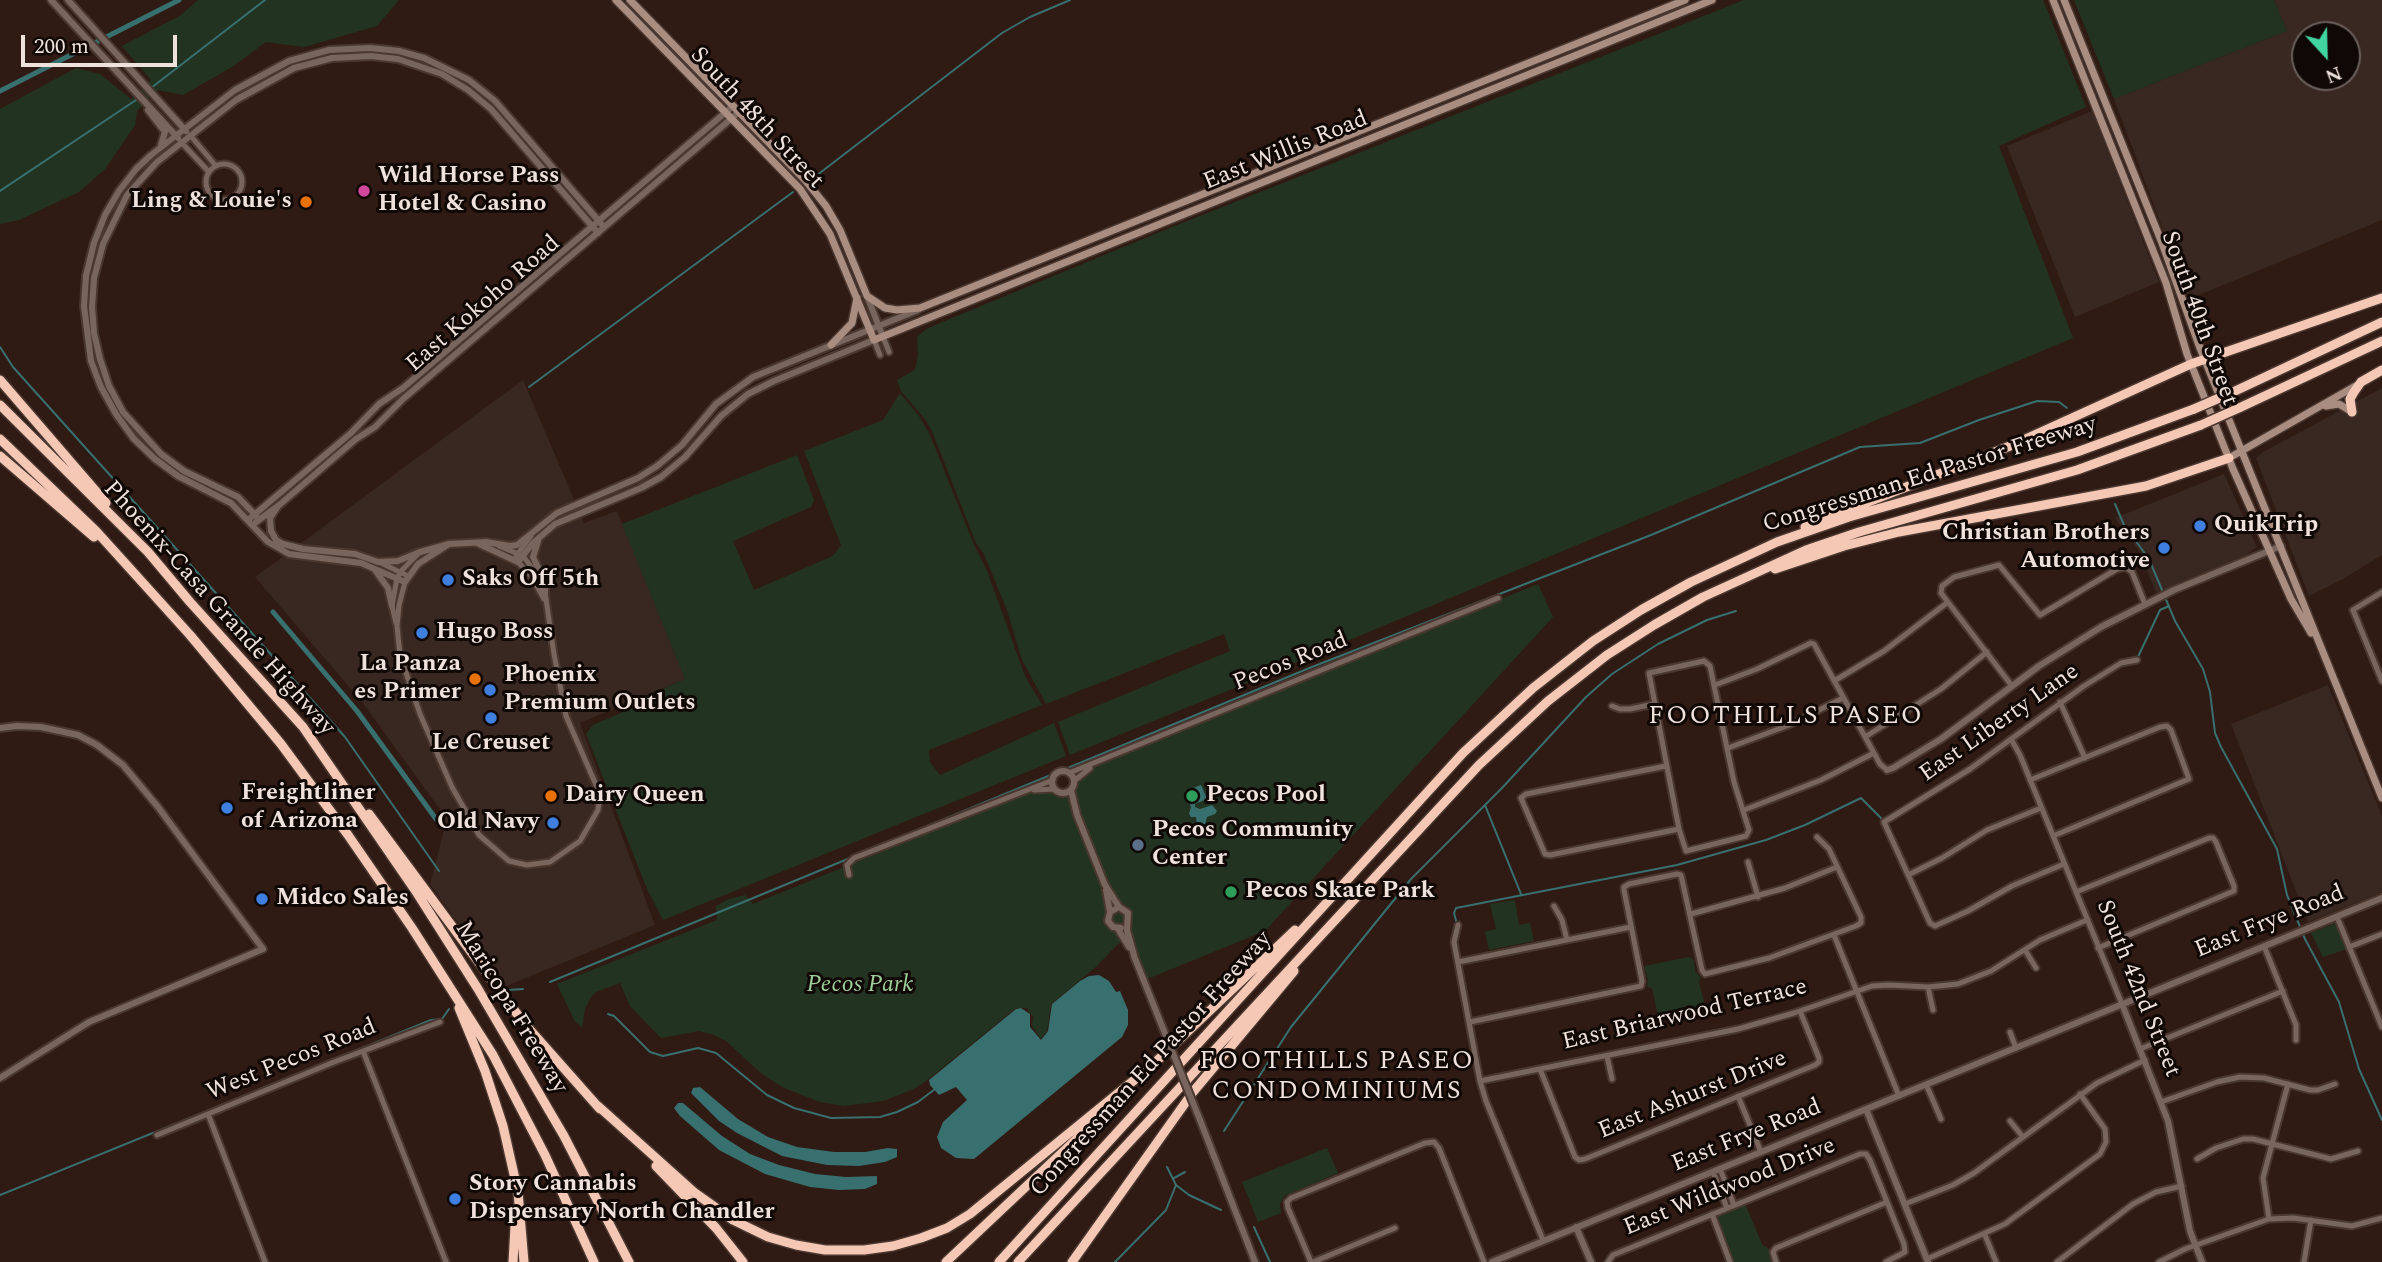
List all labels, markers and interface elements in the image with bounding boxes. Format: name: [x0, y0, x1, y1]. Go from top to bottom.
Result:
scale bar: [24, 21, 180, 65]
north arrow: [2291, 21, 2361, 91]
text: 200 m: [34, 31, 89, 63]
street label: South 48th Street: [683, 42, 829, 196]
text: N: [2321, 58, 2346, 90]
street label: East Willis Road: [1200, 106, 1372, 198]
place label: Wild Horse Pass Hotel & Casino: [378, 163, 560, 219]
marker: Wild Horse Pass Hotel & Casino: [356, 183, 372, 199]
place label: Ling & Louie's: [131, 188, 292, 216]
marker: Ling & Louie's: [298, 194, 314, 210]
street label: South 40th Street: [2153, 228, 2243, 410]
street label: East Kokoho Road: [401, 230, 567, 380]
street label: Congressman Ed Pastor Freeway: [1760, 411, 2100, 541]
street label: Phoenix-Casa Grande Highway: [96, 476, 340, 742]
place label: QuikTrip: [2214, 512, 2318, 540]
marker: QuikTrip: [2192, 518, 2208, 534]
place label: Christian Brothers Automotive: [1942, 520, 2150, 576]
marker: Christian Brothers Automotive: [2156, 540, 2172, 556]
place label: Saks Off 5th: [462, 566, 599, 594]
marker: Saks Off 5th: [440, 572, 456, 588]
place label: Hugo Boss: [436, 619, 553, 647]
marker: Hugo Boss: [414, 625, 430, 641]
street label: Pecos Road: [1229, 627, 1353, 699]
place label: La Panza es Primer: [354, 651, 461, 707]
street label: East Liberty Lane: [1915, 658, 2085, 790]
place label: Phoenix Premium Outlets: [504, 662, 696, 718]
marker: La Panza es Primer: [467, 671, 483, 687]
marker: Phoenix Premium Outlets: [482, 682, 498, 698]
district label: FOOTHILLS PASEO: [1650, 702, 1922, 734]
marker: Le Creuset: [483, 710, 499, 726]
place label: Le Creuset: [432, 730, 550, 758]
place label: Freightliner of Arizona: [241, 780, 376, 836]
place label: Dairy Queen: [565, 782, 705, 810]
place label: Pecos Pool: [1206, 782, 1326, 810]
marker: Dairy Queen: [543, 788, 559, 804]
marker: Pecos Pool: [1184, 788, 1200, 804]
marker: Freightliner of Arizona: [219, 800, 235, 816]
place label: Old Navy: [437, 809, 539, 837]
marker: Old Navy: [545, 815, 561, 831]
place label: Pecos Community Center: [1152, 817, 1352, 873]
marker: Pecos Community Center: [1130, 837, 1146, 853]
place label: Pecos Skate Park: [1245, 878, 1435, 906]
street label: East Frye Road: [2191, 880, 2349, 966]
marker: Pecos Skate Park: [1223, 884, 1239, 900]
place label: Midco Sales: [276, 885, 409, 913]
marker: Midco Sales: [254, 891, 270, 907]
street label: South 42nd Street: [2088, 896, 2186, 1082]
street label: Maricopa Freeway: [447, 917, 573, 1099]
street label: Congressman Ed Pastor Freeway: [1025, 926, 1279, 1204]
park label: Pecos Park: [807, 972, 913, 1000]
street label: East Briarwood Terrace: [1560, 974, 1810, 1058]
street label: West Pecos Road: [203, 1014, 381, 1108]
street label: East Ashurst Drive: [1595, 1045, 1791, 1147]
district label: FOOTHILLS PASEO CONDOMINIUMS: [1201, 1047, 1473, 1108]
street label: East Frye Road: [1668, 1094, 1826, 1180]
street label: East Wildwood Drive: [1620, 1132, 1840, 1244]
place label: Story Cannabis Dispensary North Chandler: [469, 1171, 775, 1227]
marker: Story Cannabis Dispensary North Chandler: [447, 1191, 463, 1207]

